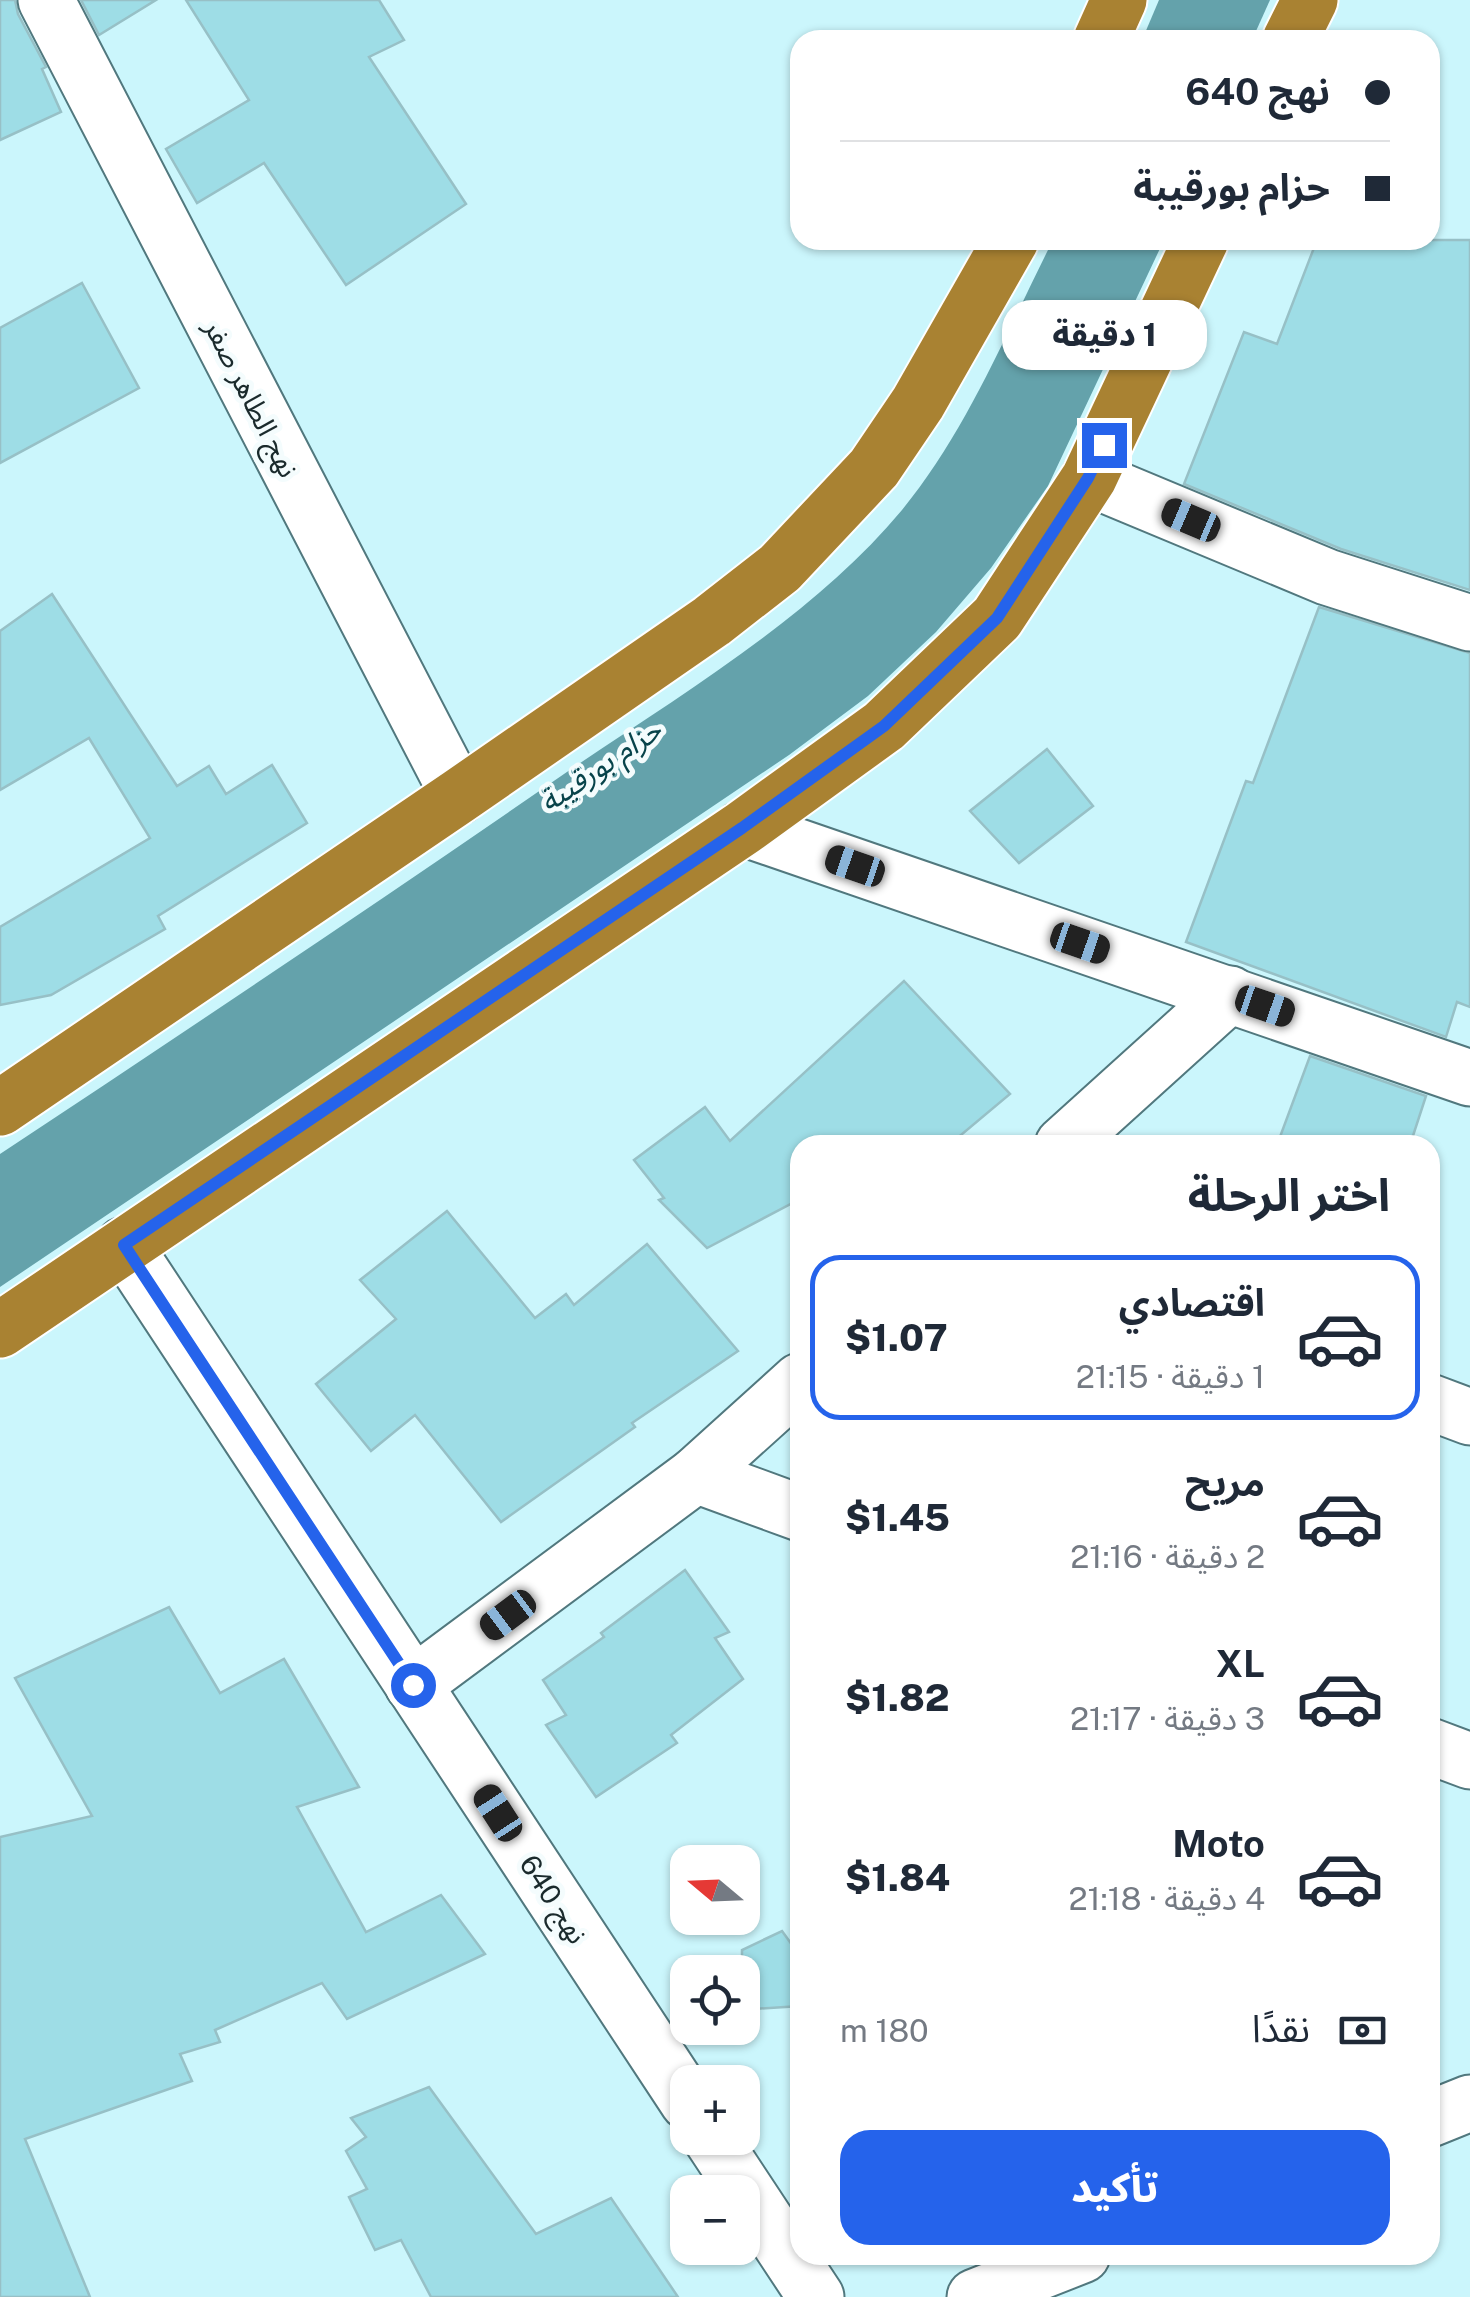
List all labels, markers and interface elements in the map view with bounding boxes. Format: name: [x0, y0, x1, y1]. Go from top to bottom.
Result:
text: نهج 640: [1185, 69, 1330, 114]
text: حزام بورقيبة: [1133, 165, 1330, 210]
callout: 1 دقيقة: [1002, 300, 1206, 370]
street label: نهج الطاهر صفر: [193, 313, 306, 485]
text: 1 دقيقة: [1052, 316, 1157, 353]
route end: [1082, 423, 1127, 468]
car: [1158, 494, 1224, 546]
water label: حزام بورقيبة: [532, 711, 671, 823]
car: [822, 842, 888, 890]
car: [1047, 919, 1113, 967]
car: [1232, 982, 1298, 1030]
text: اختر الرحلة: [1188, 1168, 1390, 1221]
text: اقتصادي: [1119, 1280, 1265, 1325]
icon: car: [1295, 1293, 1385, 1383]
text: $1.07: [845, 1315, 948, 1360]
text: 1 دقيقة · 21:15: [1076, 1358, 1265, 1395]
text: مريح: [1185, 1460, 1265, 1505]
icon: car: [1295, 1473, 1385, 1563]
text: $1.45: [845, 1495, 950, 1540]
text: 2 دقيقة · 21:16: [1070, 1538, 1265, 1575]
car: [475, 1585, 541, 1645]
text: XL: [1216, 1641, 1265, 1686]
icon: car: [1295, 1653, 1385, 1743]
route start: [391, 1663, 436, 1708]
text: $1.82: [845, 1675, 950, 1720]
text: 3 دقيقة · 21:17: [1070, 1700, 1265, 1737]
car: [469, 1780, 527, 1846]
text: Moto: [1172, 1821, 1265, 1866]
icon: car: [1295, 1833, 1385, 1923]
north arrow: [670, 1845, 760, 1935]
map controls: [670, 1845, 760, 2265]
street label: نهج 640: [509, 1849, 595, 1952]
text: $1.84: [845, 1855, 950, 1900]
text: 4 دقيقة · 21:18: [1068, 1880, 1265, 1917]
button: locate: [670, 1955, 760, 2045]
icon: cash: [1335, 2003, 1390, 2058]
text: نقدًا: [1252, 2006, 1310, 2051]
text: 180 m: [840, 2012, 929, 2049]
button: +: [670, 2065, 760, 2155]
button: تأكيد: [840, 2130, 1390, 2245]
button: −: [670, 2175, 760, 2265]

